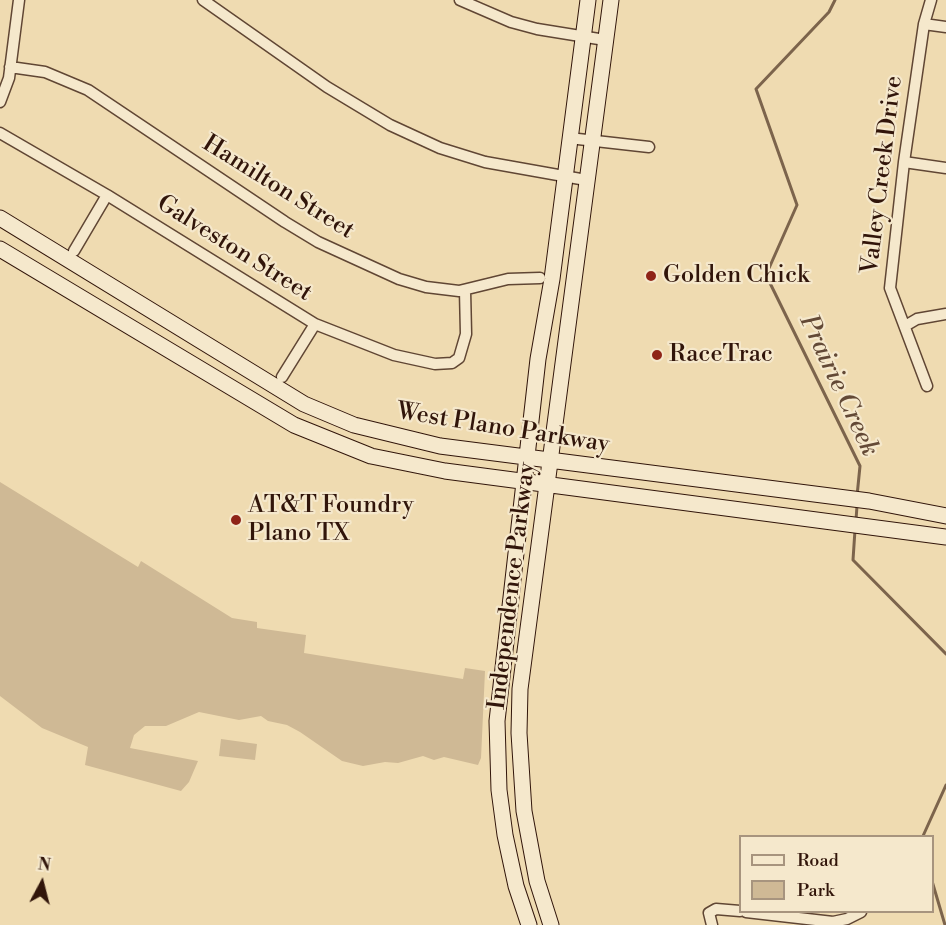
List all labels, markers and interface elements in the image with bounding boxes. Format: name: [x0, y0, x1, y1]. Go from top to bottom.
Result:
street label: Valley Creek Drive: [857, 74, 909, 276]
street label: Hamilton Street: [197, 130, 359, 246]
street label: Galveston Street: [151, 190, 317, 308]
place label: Golden Chick: [663, 262, 810, 290]
marker: Golden Chick: [644, 269, 658, 283]
water label: Prairie Creek: [792, 310, 884, 462]
place label: RaceTrac: [669, 341, 773, 369]
marker: RaceTrac: [650, 348, 664, 362]
street label: West Plano Parkway: [395, 398, 611, 460]
street label: Independence Parkway: [484, 461, 542, 711]
place label: AT&T Foundry Plano TX: [248, 492, 414, 548]
marker: AT&T Foundry Plano TX: [229, 513, 243, 527]
legend: [739, 835, 934, 913]
text: Road: [797, 849, 839, 872]
north arrow: [12, 853, 72, 913]
text: N: [37, 854, 52, 876]
text: Park: [797, 879, 834, 902]

